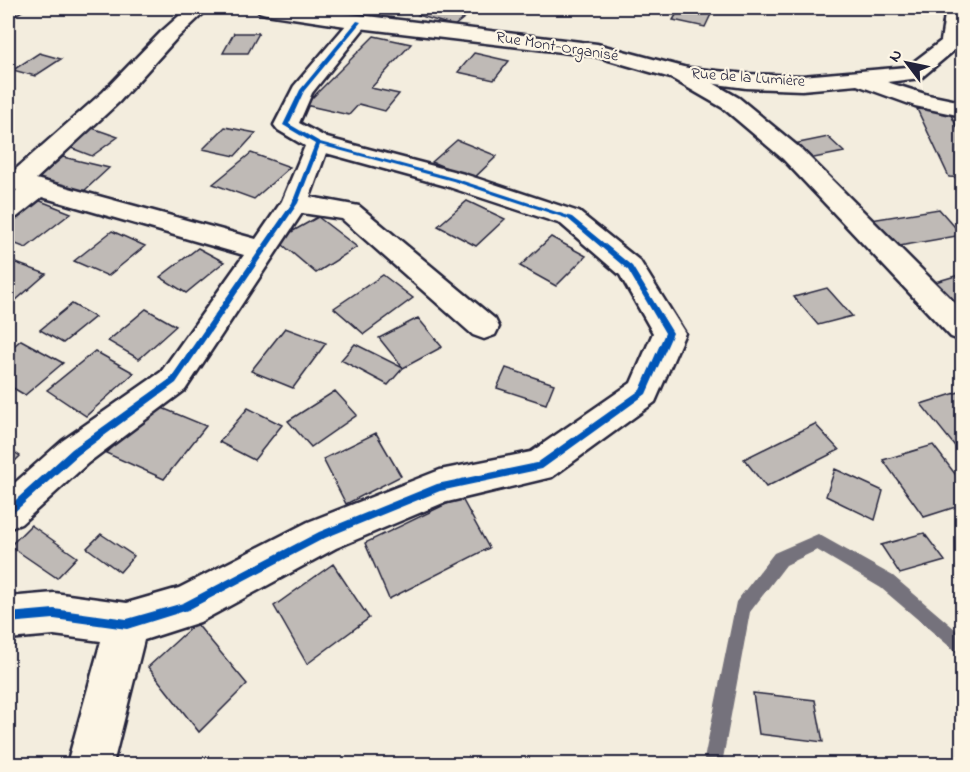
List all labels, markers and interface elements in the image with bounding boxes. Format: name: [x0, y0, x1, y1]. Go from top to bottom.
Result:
street label: Rue Mont-Organisé: [494, 25, 621, 69]
north arrow: [877, 33, 937, 93]
text: N: [883, 45, 909, 67]
street label: Rue de la Lumière: [690, 62, 807, 94]

